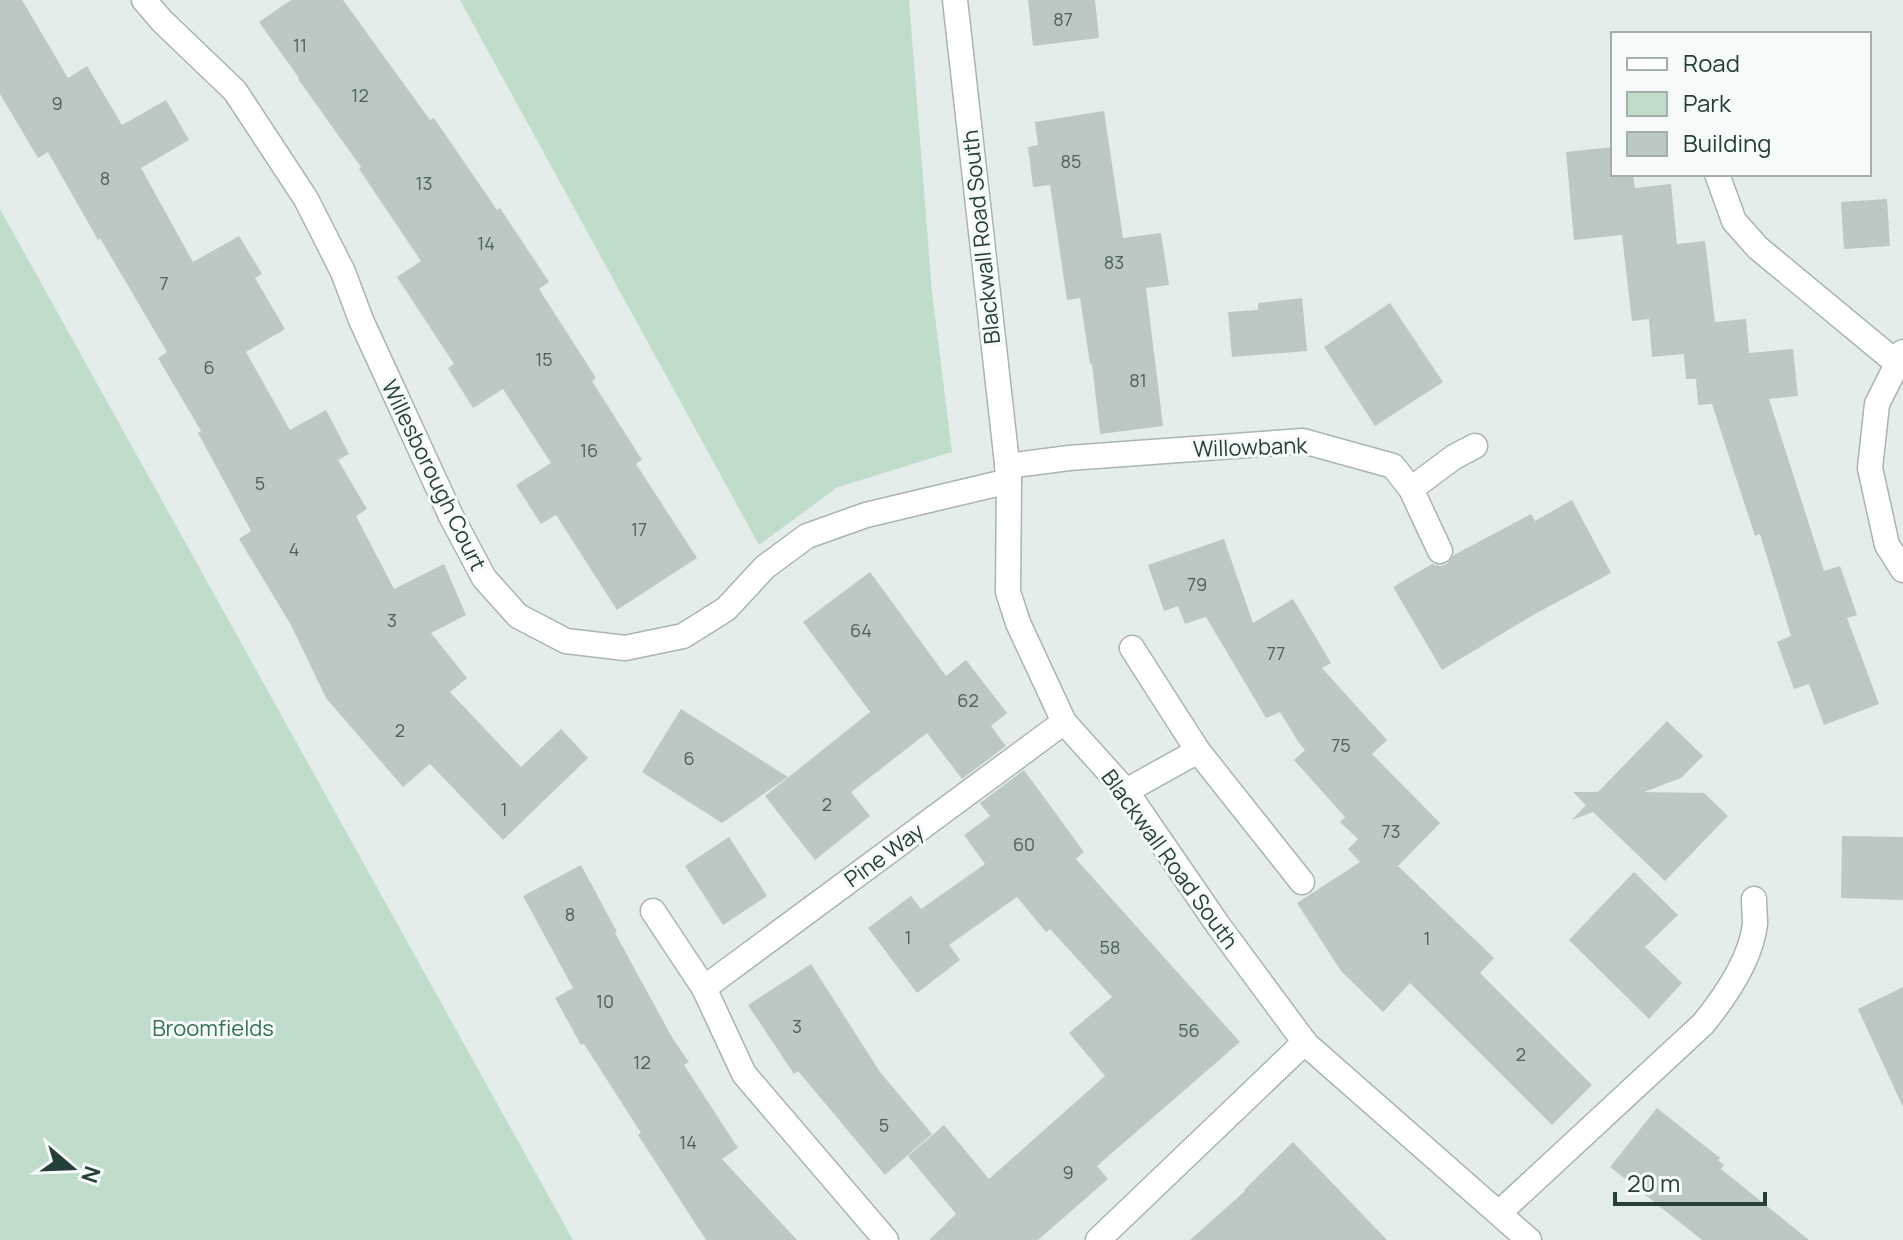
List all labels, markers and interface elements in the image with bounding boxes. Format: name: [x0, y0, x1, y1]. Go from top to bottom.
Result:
house number: 87: [1053, 7, 1073, 31]
legend: [1611, 32, 1871, 176]
house number: 11: [293, 33, 307, 57]
text: Road: [1683, 46, 1740, 79]
house number: 12: [351, 83, 369, 107]
text: Park: [1683, 86, 1732, 119]
house number: 9: [51, 91, 63, 115]
text: Building: [1683, 126, 1771, 159]
street label: Blackwall Road South: [955, 128, 1007, 346]
house number: 85: [1061, 149, 1081, 173]
house number: 8: [100, 166, 110, 190]
house number: 13: [416, 171, 432, 195]
house number: 14: [477, 231, 495, 255]
house number: 83: [1104, 250, 1124, 274]
house number: 7: [159, 271, 169, 295]
house number: 15: [535, 347, 553, 371]
house number: 6: [203, 355, 215, 379]
house number: 81: [1129, 368, 1147, 392]
street label: Willesborough Court: [375, 375, 493, 576]
street label: Willowbank: [1192, 430, 1309, 464]
house number: 16: [580, 438, 598, 462]
house number: 5: [255, 471, 265, 495]
house number: 17: [631, 517, 647, 541]
house number: 4: [289, 537, 299, 561]
house number: 79: [1187, 572, 1207, 596]
house number: 3: [387, 608, 397, 632]
house number: 64: [850, 618, 872, 642]
house number: 77: [1267, 641, 1285, 665]
house number: 62: [957, 688, 979, 712]
house number: 2: [395, 718, 405, 742]
house number: 75: [1331, 733, 1351, 757]
house number: 6: [683, 746, 695, 770]
street label: Blackwall Road South: [1095, 763, 1245, 955]
house number: 2: [822, 792, 832, 816]
house number: 1: [500, 797, 508, 821]
street label: Pine Way: [838, 816, 930, 894]
house number: 73: [1382, 819, 1401, 843]
house number: 60: [1013, 832, 1035, 856]
house number: 8: [565, 902, 575, 926]
house number: 1: [904, 925, 912, 949]
house number: 1: [1423, 926, 1431, 950]
house number: 58: [1100, 935, 1120, 959]
house number: 10: [596, 989, 614, 1013]
park label: Broomfields: [152, 1013, 274, 1043]
house number: 3: [792, 1014, 802, 1038]
house number: 56: [1178, 1018, 1200, 1042]
house number: 2: [1516, 1042, 1526, 1066]
house number: 12: [633, 1050, 651, 1074]
house number: 5: [879, 1113, 889, 1137]
north arrow: [32, 1128, 112, 1208]
house number: 14: [679, 1130, 697, 1154]
scale bar: [1615, 1156, 1765, 1206]
house number: 9: [1062, 1160, 1074, 1184]
text: N: [74, 1162, 108, 1187]
text: 20 m: [1627, 1166, 1680, 1199]

